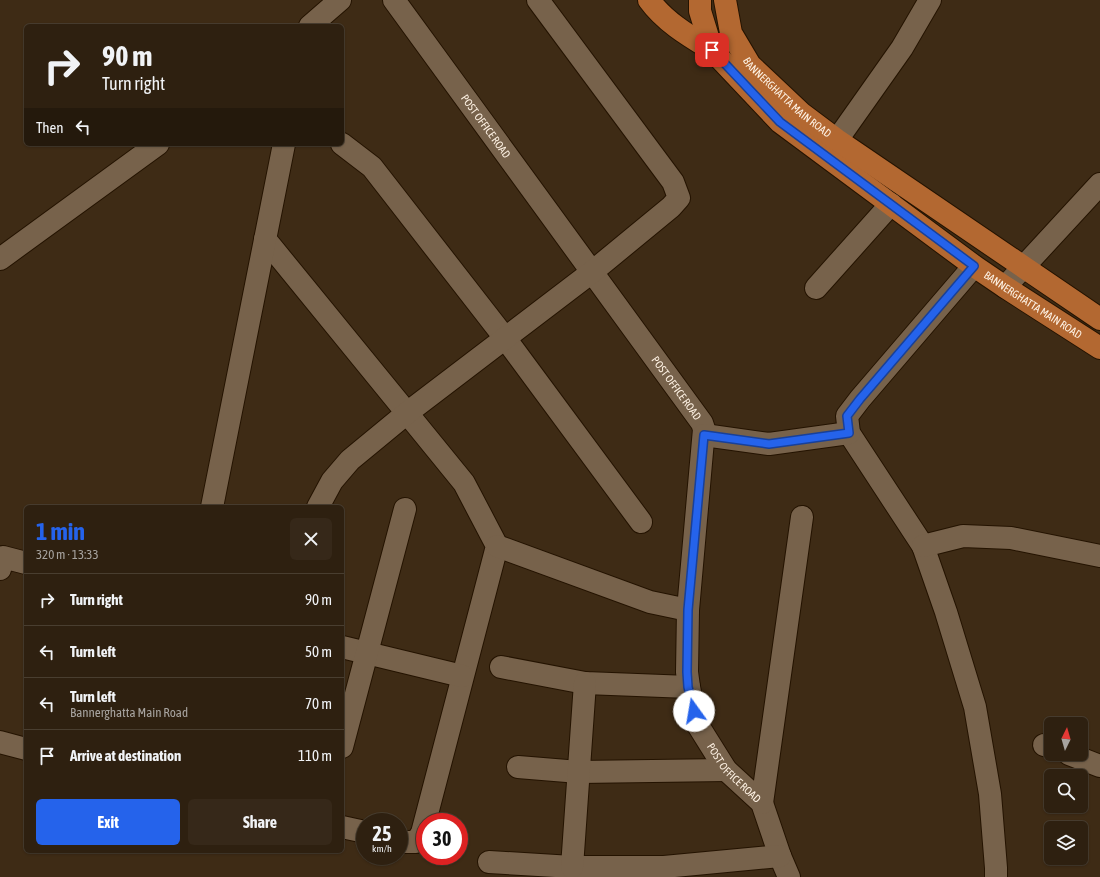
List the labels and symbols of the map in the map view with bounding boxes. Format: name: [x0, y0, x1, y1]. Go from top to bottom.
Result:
pin: [695, 33, 729, 67]
street label: BANNERGHATTA MAIN ROAD: [741, 55, 834, 140]
street label: POST OFFICE ROAD: [459, 92, 513, 160]
street label: BANNERGHATTA MAIN ROAD: [982, 269, 1084, 341]
street label: POST OFFICE ROAD: [649, 354, 704, 422]
position arrow: [673, 690, 715, 732]
north arrow: [1044, 717, 1088, 761]
street label: POST OFFICE ROAD: [705, 741, 763, 805]
speed limit sign: 30: [416, 813, 468, 865]

